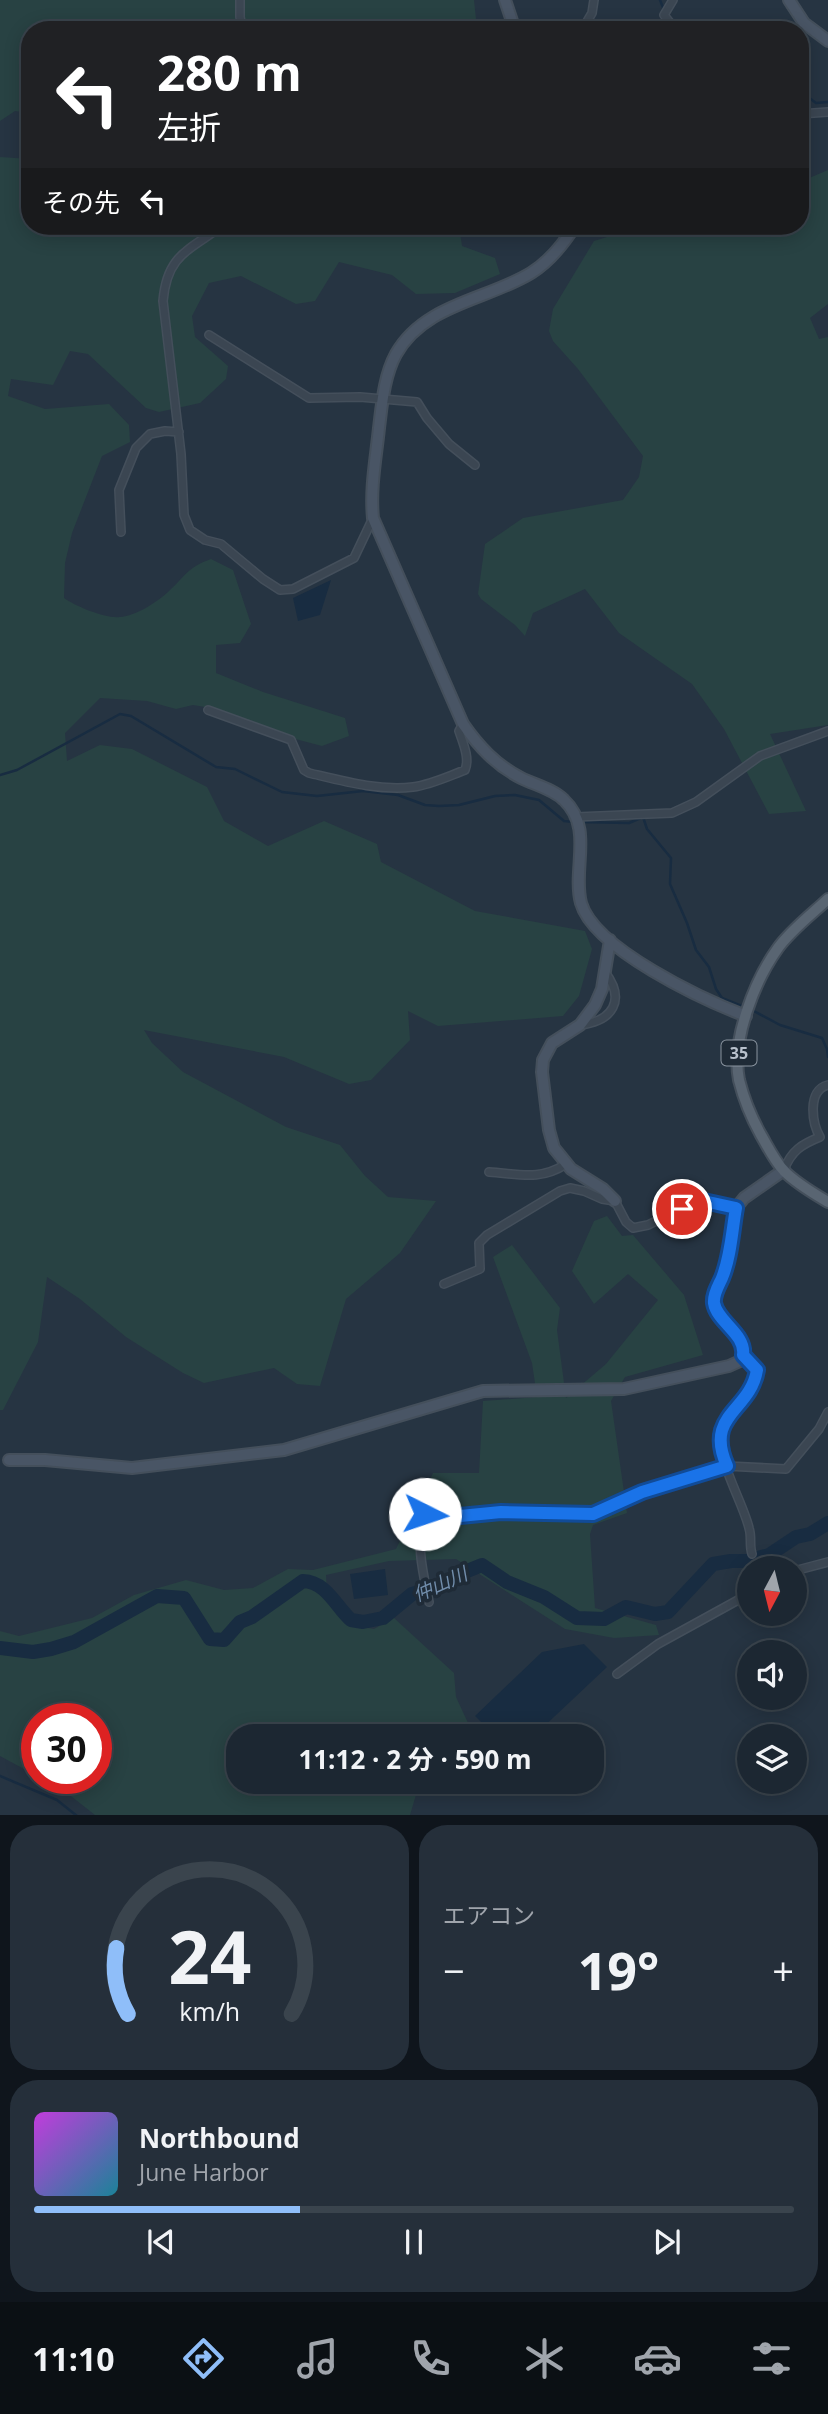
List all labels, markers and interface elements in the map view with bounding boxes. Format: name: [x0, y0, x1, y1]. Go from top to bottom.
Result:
text: 280 m: [157, 39, 302, 105]
icon: left: [42, 49, 133, 140]
text: 左折: [157, 105, 221, 148]
icon: left: [134, 182, 172, 220]
text: その先: [42, 184, 120, 220]
road number: 35: [722, 1040, 756, 1065]
pin: [652, 1179, 712, 1239]
icon: arrive: [663, 1190, 701, 1228]
position arrow: [388, 1477, 462, 1551]
north arrow: [737, 1556, 807, 1626]
map controls: [737, 1556, 807, 1794]
water label: 仲山川: [409, 1560, 473, 1607]
button: sound: [737, 1640, 807, 1710]
speed limit sign: 30: [21, 1703, 112, 1794]
button: layers: [737, 1724, 807, 1794]
text: 11:12 · 2 分 · 590 m: [298, 1741, 532, 1777]
text: エアコン: [443, 1899, 535, 1931]
text: 24: [168, 1906, 251, 2005]
text: 19°: [578, 1934, 659, 2005]
text: −: [443, 1944, 465, 1996]
text: +: [772, 1944, 794, 1996]
text: km/h: [179, 1993, 240, 2027]
text: Northbound: [139, 2120, 300, 2156]
text: June Harbor: [139, 2156, 269, 2188]
icon: previous: [142, 2223, 180, 2261]
icon: pause: [395, 2223, 433, 2261]
icon: next: [648, 2223, 686, 2261]
icon: directions: [179, 2334, 228, 2383]
icon: music: [293, 2334, 342, 2383]
icon: phone: [406, 2334, 455, 2383]
icon: climate: [520, 2334, 569, 2383]
icon: car: [633, 2334, 682, 2383]
icon: filters: [747, 2334, 796, 2383]
text: 11:10: [32, 2337, 115, 2380]

